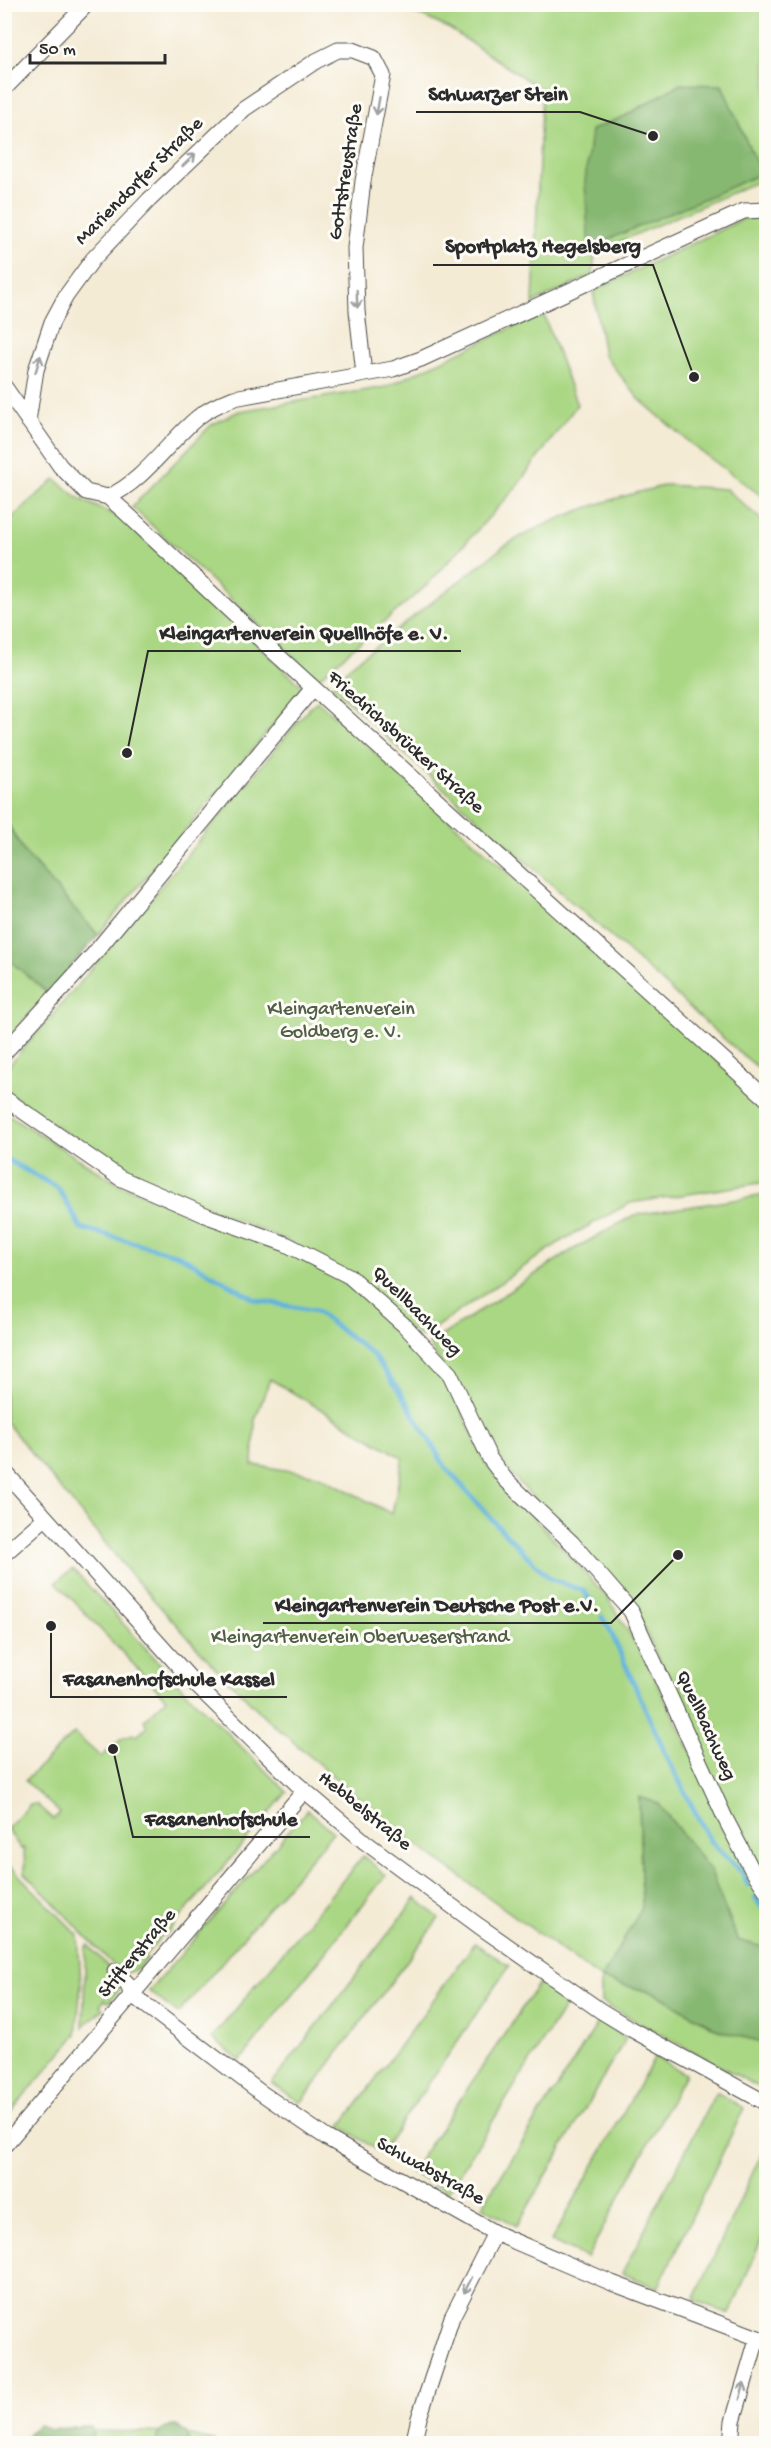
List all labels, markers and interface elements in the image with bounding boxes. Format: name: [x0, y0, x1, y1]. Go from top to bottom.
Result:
scale bar: [30, 27, 165, 65]
text: 50 m: [39, 40, 76, 61]
callout: Schwarzer Stein: [416, 73, 580, 112]
text: Schwarzer Stein: [428, 84, 569, 109]
one-way arrow: [372, 96, 383, 115]
street label: Gottstreustraße: [325, 101, 369, 242]
street label: Mariendorfer Straße: [71, 113, 209, 251]
one-way arrow: [182, 152, 197, 167]
callout: Sportplatz Hegelsberg: [433, 226, 653, 265]
text: Sportplatz Hegelsberg: [445, 236, 641, 261]
one-way arrow: [351, 288, 362, 308]
one-way arrow: [33, 355, 44, 374]
callout: Kleingartenverein Quellhöfe e. V.: [148, 612, 461, 651]
text: Kleingartenverein Quellhöfe e. V.: [158, 623, 449, 648]
street label: Friedrichsbrücker Straße: [321, 666, 489, 820]
park label: Kleingartenverein Goldberg e. V.: [267, 999, 415, 1045]
street label: Quellbachweg: [366, 1262, 466, 1362]
callout: Kleingartenverein Deutsche Post e.V.: [263, 1584, 611, 1623]
text: Kleingartenverein Deutsche Post e.V.: [274, 1595, 599, 1620]
park label: Kleingartenverein Oberweserstrand: [211, 1627, 511, 1650]
callout: Fasanenhofschule Kassel: [51, 1658, 287, 1697]
street label: Quellbachweg: [670, 1668, 740, 1784]
text: Fasanenhofschule Kassel: [62, 1669, 275, 1694]
street label: Hebbelstraße: [313, 1767, 416, 1857]
callout: Fasanenhofschule: [133, 1798, 310, 1837]
text: Fasanenhofschule: [144, 1809, 298, 1834]
street label: Stifterstraße: [94, 1904, 182, 2003]
street label: Schwabstraße: [372, 2133, 489, 2212]
one-way arrow: [462, 2276, 473, 2294]
one-way arrow: [737, 2382, 749, 2401]

